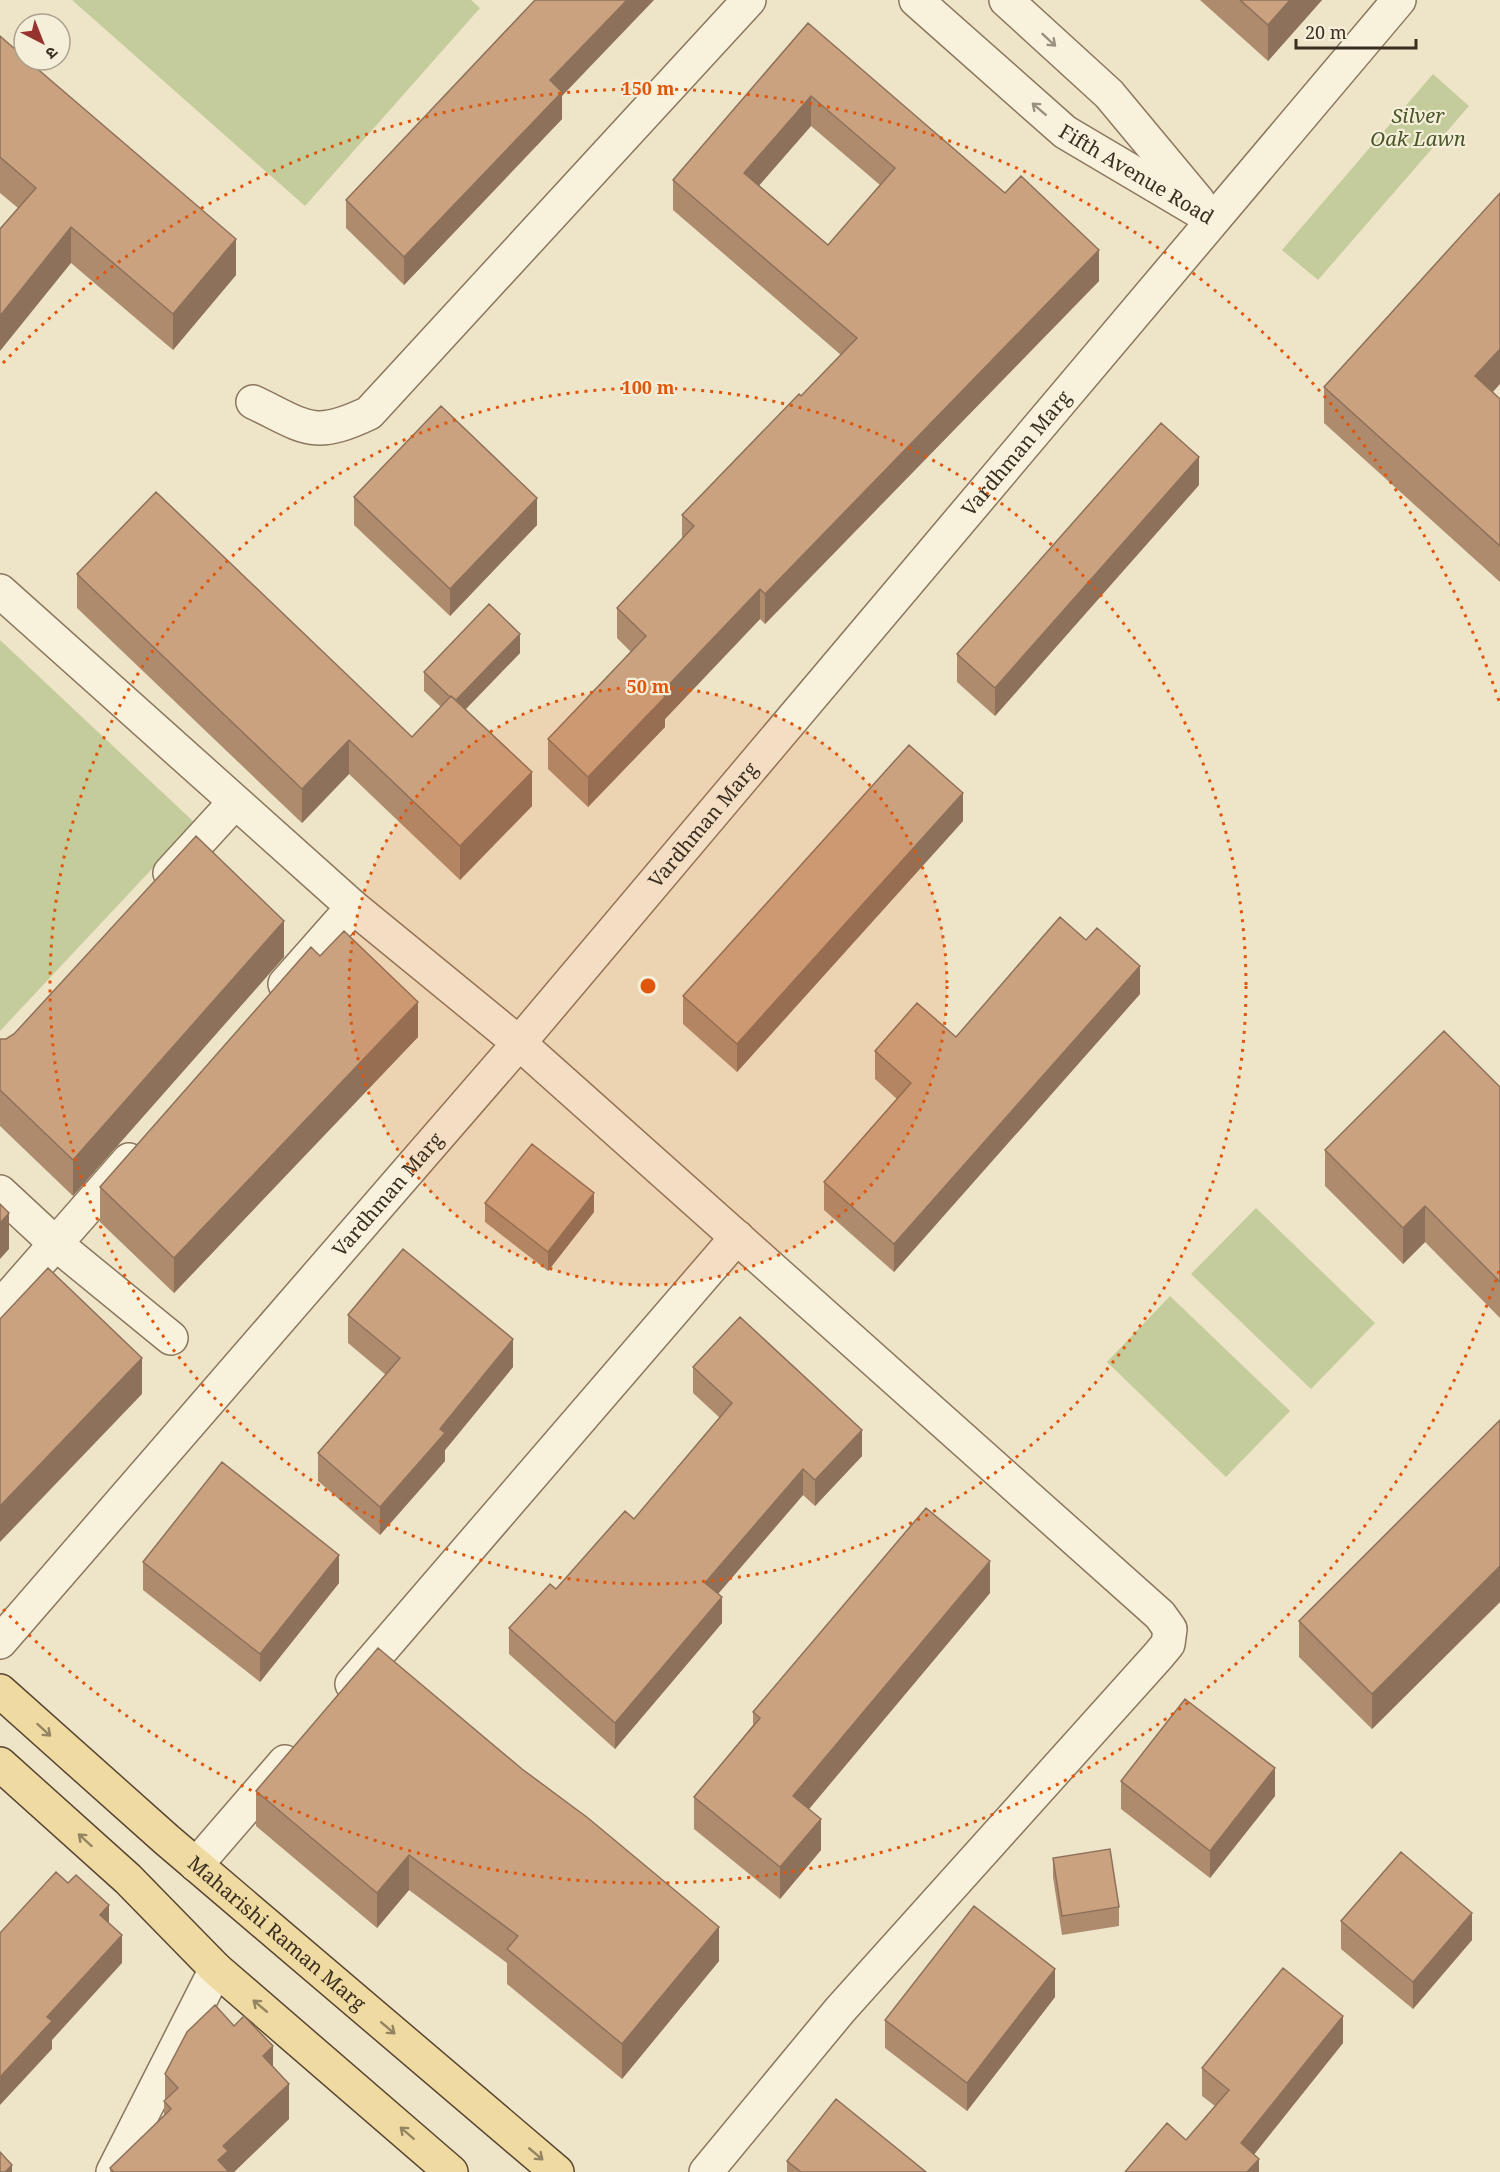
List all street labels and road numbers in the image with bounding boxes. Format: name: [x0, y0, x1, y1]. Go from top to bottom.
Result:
street label: Fifth Avenue Road: [1054, 118, 1219, 230]
street label: Vardhman Marg: [955, 384, 1077, 522]
street label: Vardhman Marg: [642, 756, 764, 893]
street label: Vardhman Marg: [326, 1126, 449, 1262]
street label: Maharishi Raman Marg: [182, 1850, 372, 2017]

